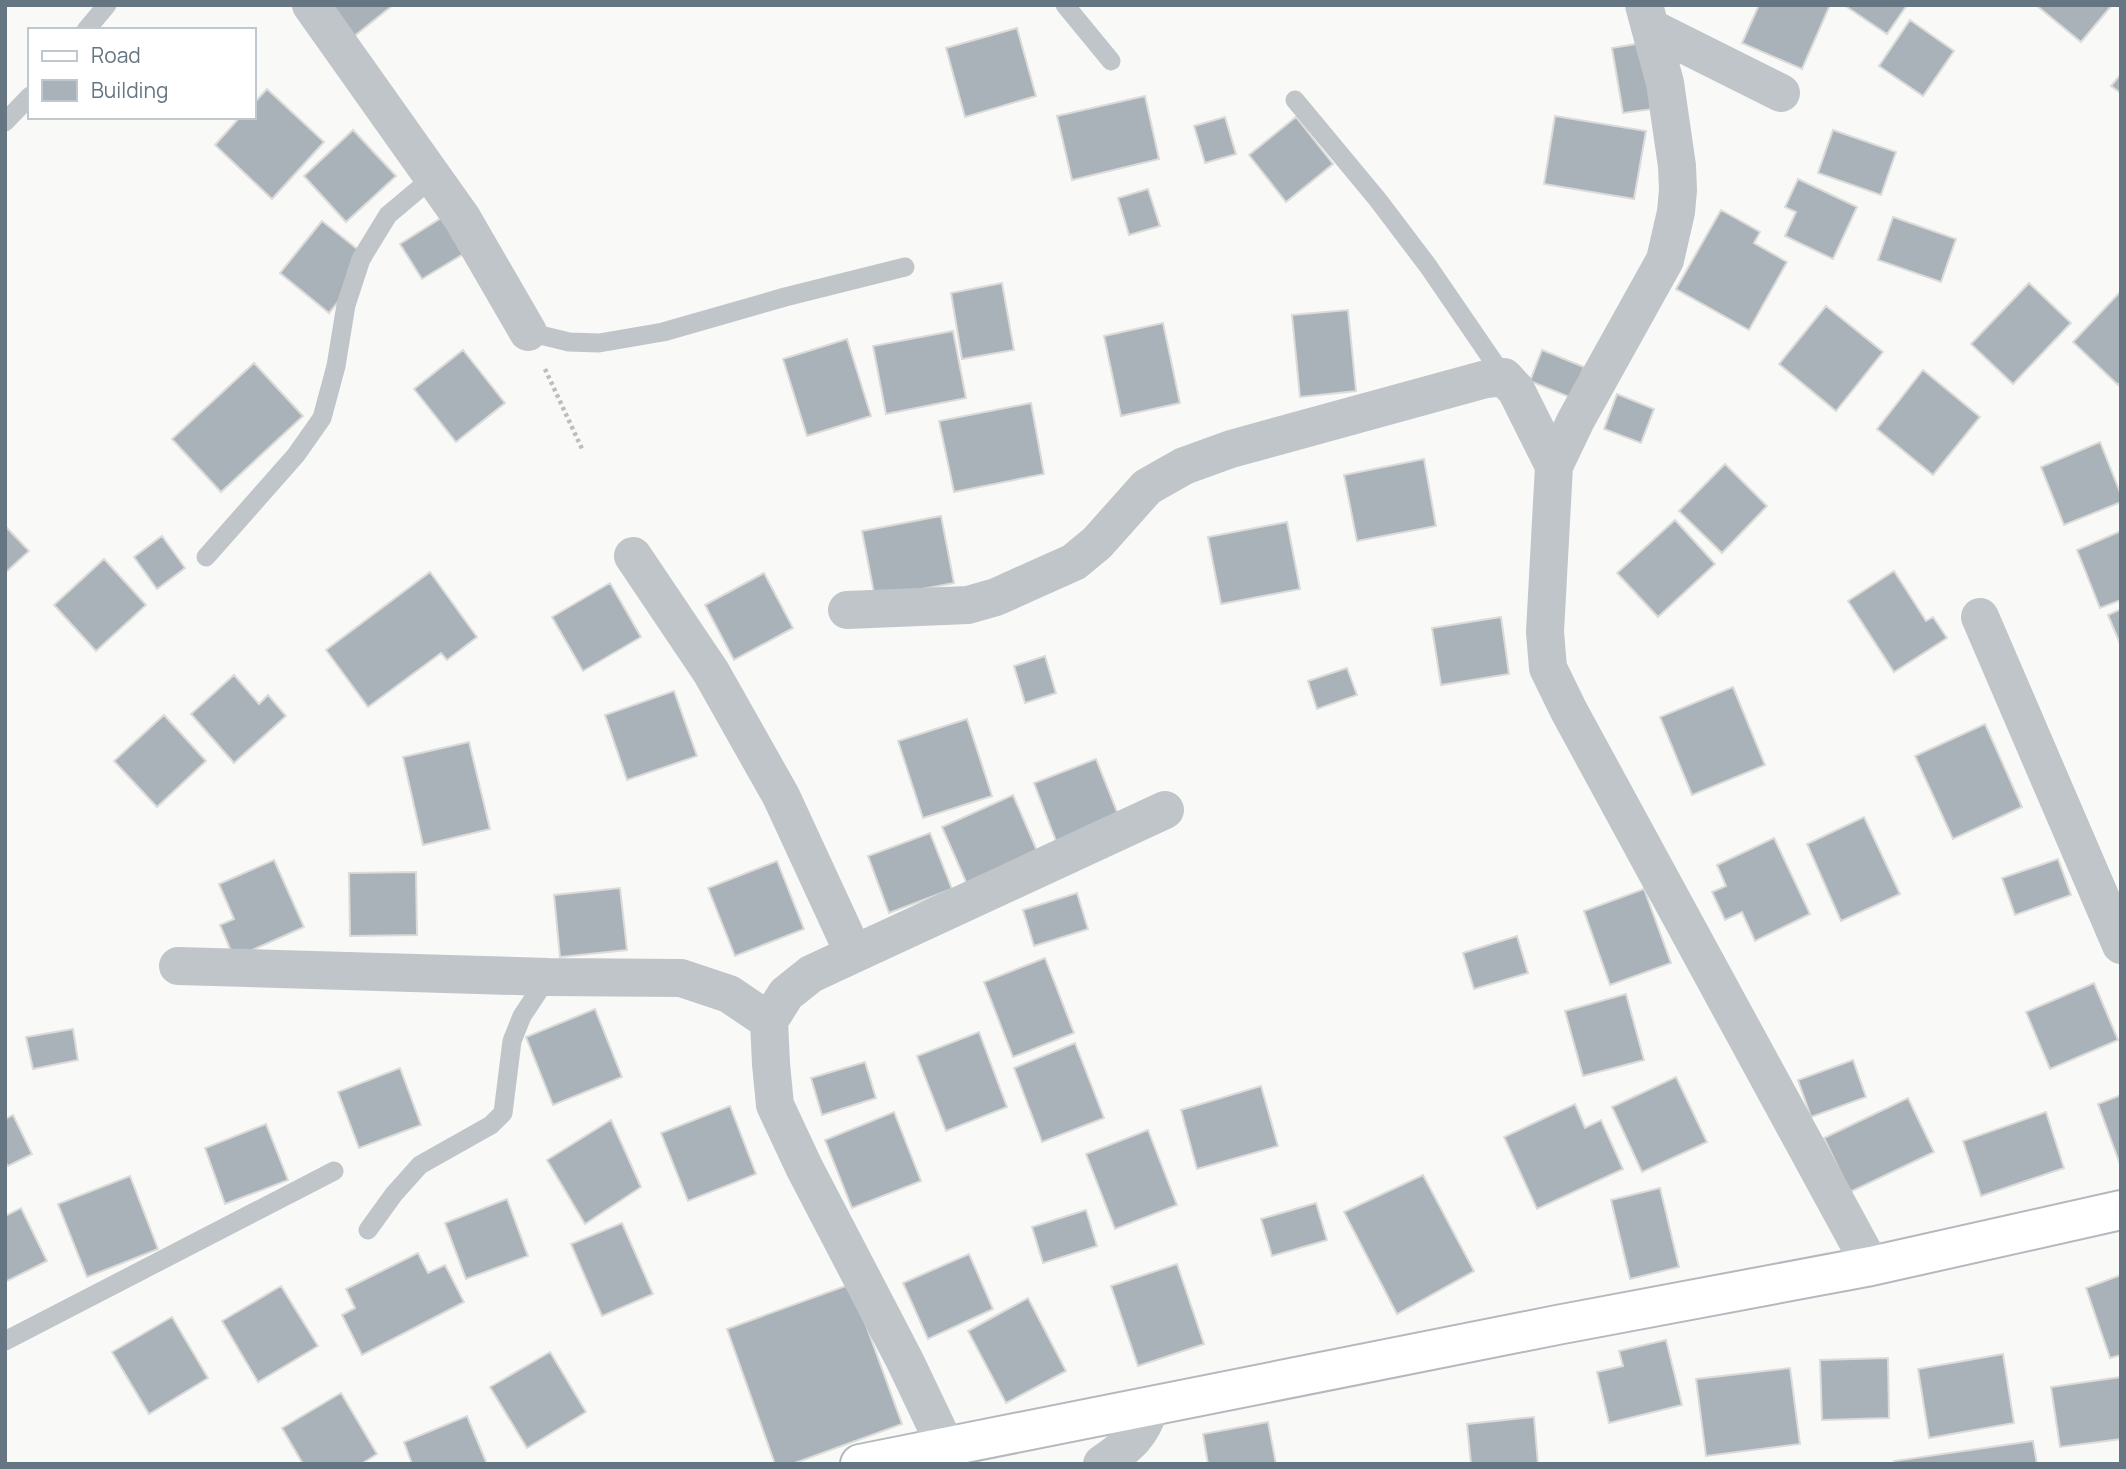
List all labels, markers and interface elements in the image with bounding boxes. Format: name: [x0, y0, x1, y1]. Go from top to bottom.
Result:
legend: [28, 28, 256, 119]
text: Road: [91, 41, 141, 69]
text: Building: [91, 76, 168, 104]

